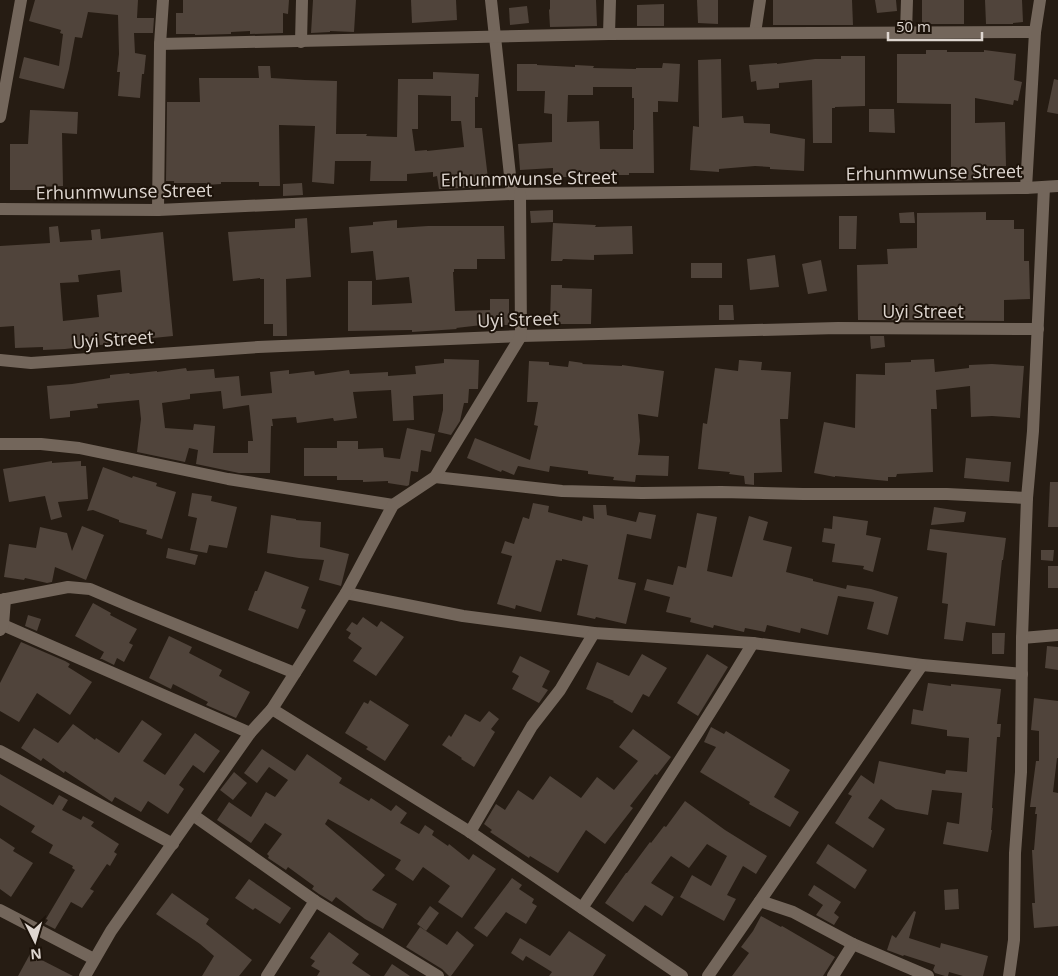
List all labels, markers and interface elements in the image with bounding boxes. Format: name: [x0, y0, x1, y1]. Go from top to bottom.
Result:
scale bar: [888, 10, 982, 42]
text: 50 m: [896, 16, 931, 36]
street label: Erhunmwunse Street: [845, 158, 1023, 186]
street label: Erhunmwunse Street: [440, 164, 618, 192]
street label: Erhunmwunse Street: [35, 177, 213, 205]
street label: Uyi Street: [882, 299, 964, 323]
street label: Uyi Street: [477, 306, 559, 332]
street label: Uyi Street: [71, 324, 155, 354]
north arrow: [10, 916, 60, 966]
text: N: [30, 944, 43, 964]

